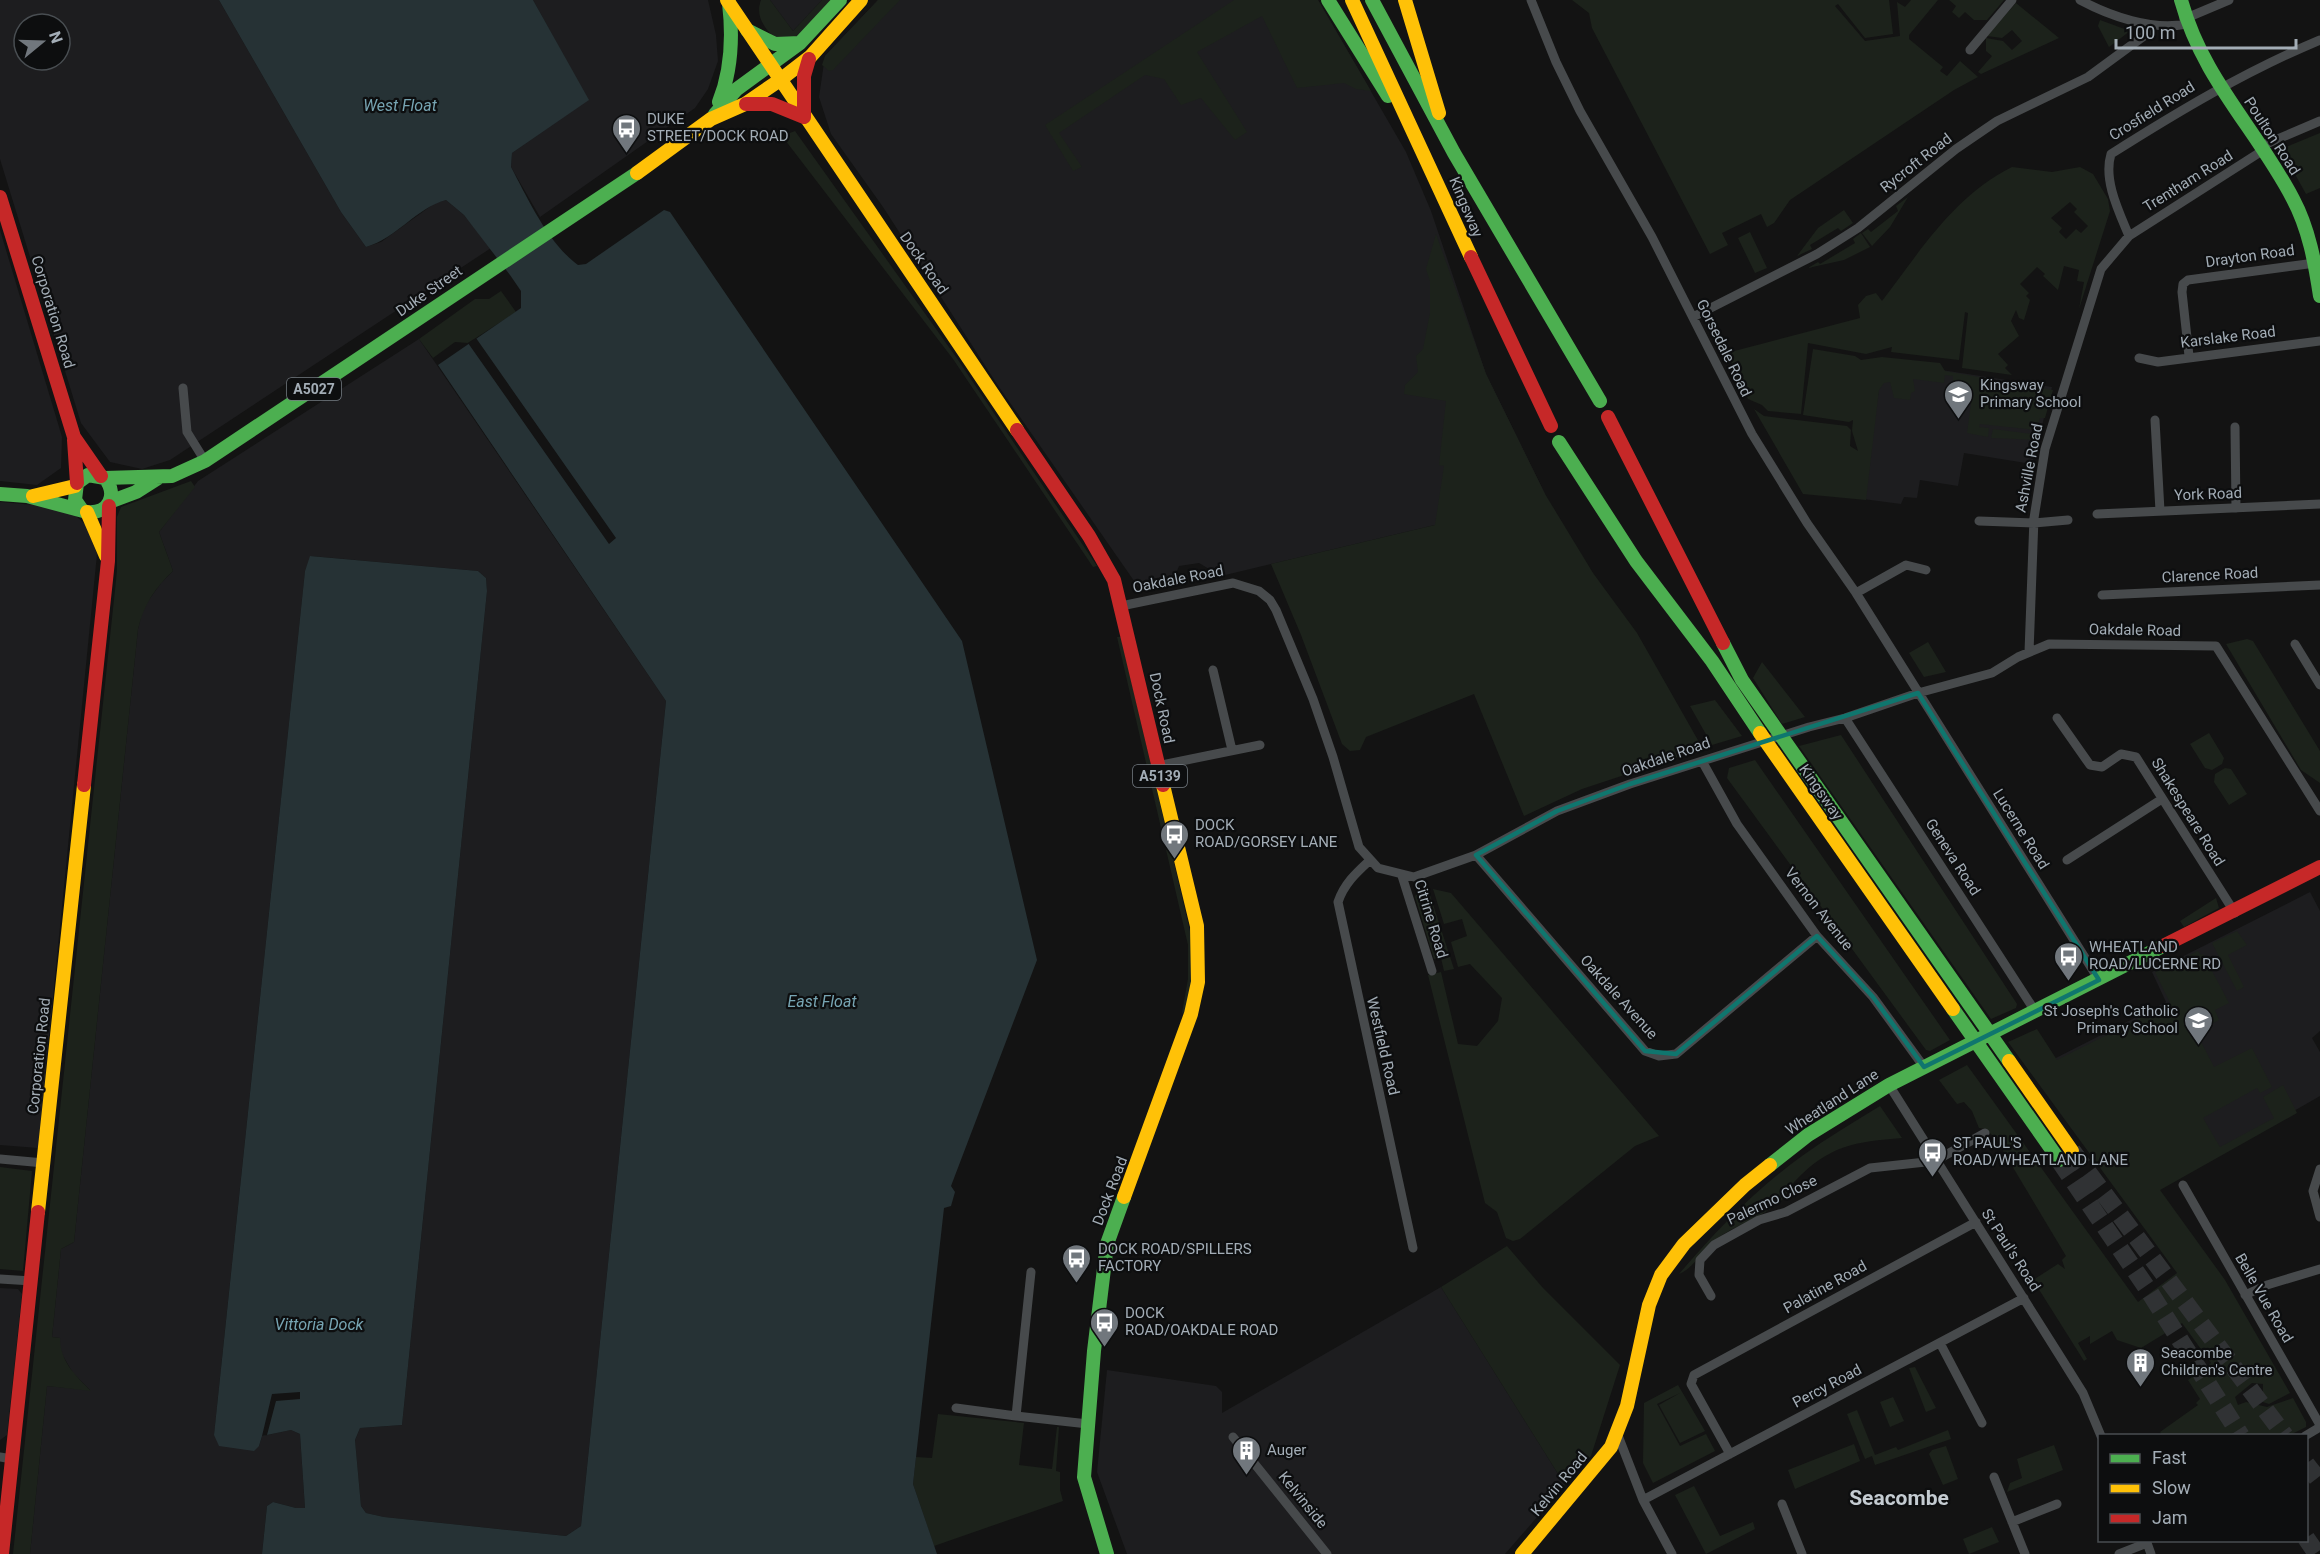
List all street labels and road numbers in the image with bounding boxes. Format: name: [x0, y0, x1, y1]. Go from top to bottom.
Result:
street label: Crosfield Road: [2106, 78, 2198, 144]
street label: Poulton Road: [2240, 94, 2304, 178]
street label: Rycroft Road: [1877, 129, 1955, 197]
street label: Trentham Road: [2140, 146, 2236, 216]
street label: Kingsway: [1445, 174, 1487, 240]
street label: Dock Road: [896, 228, 952, 298]
street label: Drayton Road: [2204, 241, 2296, 271]
street label: Corporation Road: [27, 253, 79, 371]
street label: Duke Street: [392, 262, 466, 320]
street label: Gorsedale Road: [1693, 296, 1755, 400]
street label: Karslake Road: [2179, 322, 2277, 352]
road number: A5027: [287, 378, 341, 400]
street label: Ashville Road: [2012, 422, 2046, 514]
street label: York Road: [2174, 484, 2242, 504]
street label: Oakdale Road: [1131, 561, 1225, 597]
street label: Clarence Road: [2161, 563, 2259, 587]
street label: Oakdale Road: [2089, 620, 2181, 640]
street label: Dock Road: [1146, 671, 1178, 745]
street label: Oakdale Road: [1619, 733, 1713, 781]
street label: Shakespeare Road: [2147, 755, 2229, 869]
street label: Kingsway: [1795, 761, 1847, 823]
road number: A5139: [1133, 765, 1187, 787]
street label: Lucerne Road: [1989, 786, 2053, 872]
street label: Geneva Road: [1922, 815, 1984, 899]
street label: Vernon Avenue: [1781, 864, 1857, 954]
street label: Citrine Road: [1410, 877, 1452, 961]
street label: Oakdale Avenue: [1577, 951, 1661, 1043]
street label: Westfield Road: [1363, 995, 1403, 1097]
street label: Corporation Road: [24, 997, 54, 1115]
street label: Wheatland Lane: [1782, 1065, 1882, 1139]
street label: Dock Road: [1089, 1154, 1131, 1228]
street label: Palermo Close: [1724, 1171, 1820, 1229]
street label: St Paul's Road: [1978, 1205, 2044, 1295]
street label: Belle Vue Road: [2231, 1250, 2297, 1346]
street label: Palatine Road: [1780, 1257, 1870, 1317]
street label: Percy Road: [1790, 1360, 1864, 1412]
street label: Kelvin Road: [1527, 1448, 1591, 1520]
street label: Kelvinside: [1275, 1468, 1331, 1532]

